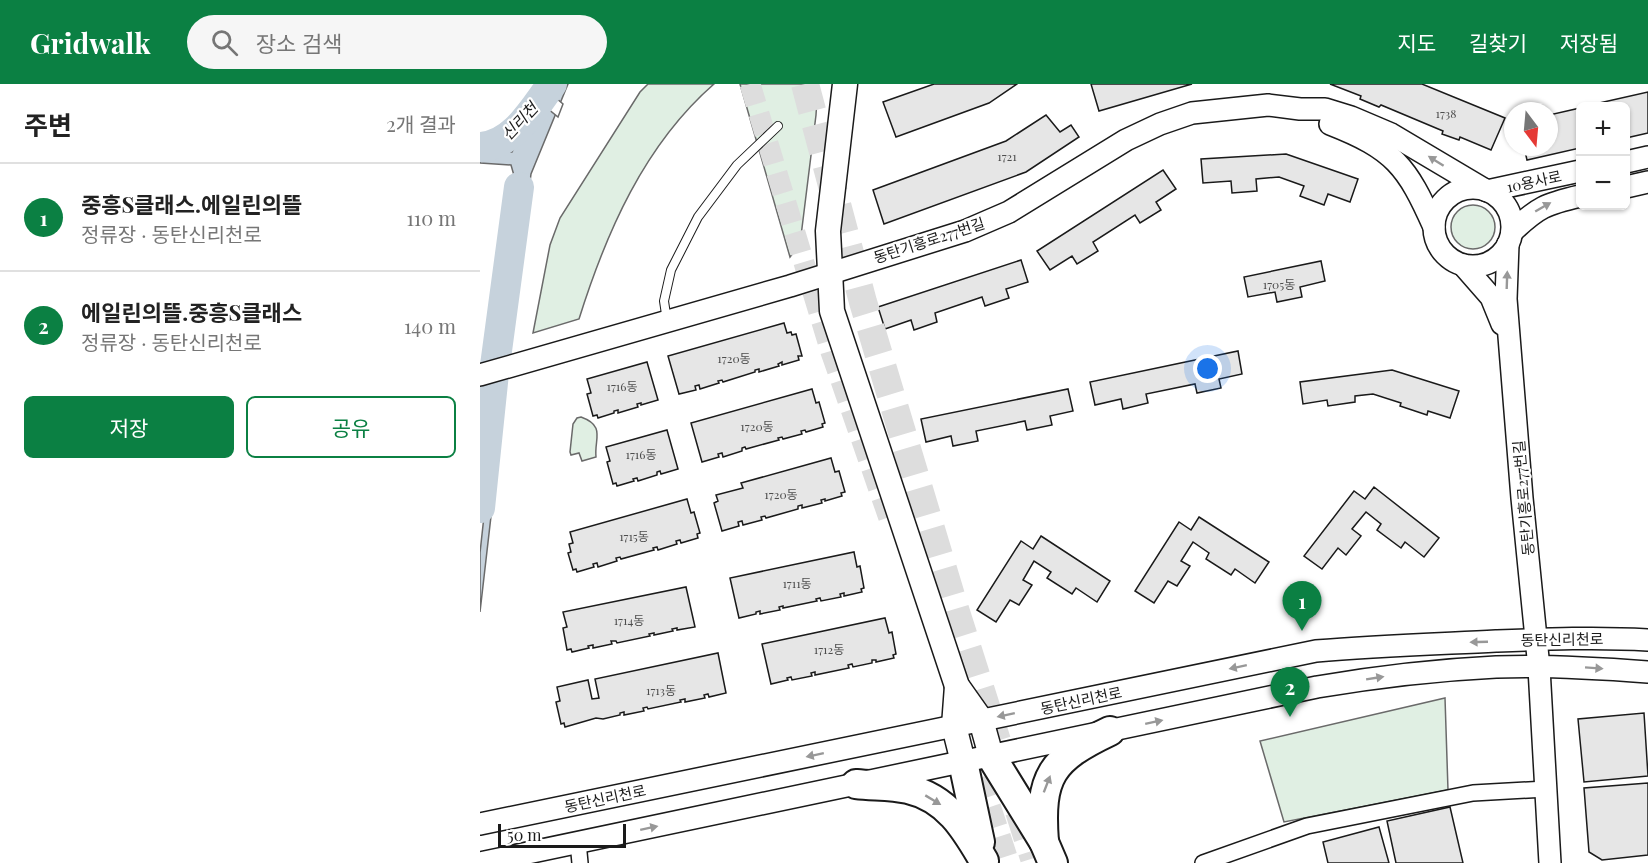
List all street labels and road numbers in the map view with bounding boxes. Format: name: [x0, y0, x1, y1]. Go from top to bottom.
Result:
street label: 10용사로: [1505, 165, 1563, 197]
street label: 동탄기흥로277번길: [871, 213, 987, 267]
street label: 동탄기흥로277번길: [1508, 439, 1538, 557]
street label: 동탄신리천로: [1520, 628, 1604, 650]
street label: 동탄신리천로: [1038, 682, 1124, 718]
street label: 동탄신리천로: [562, 780, 648, 816]

